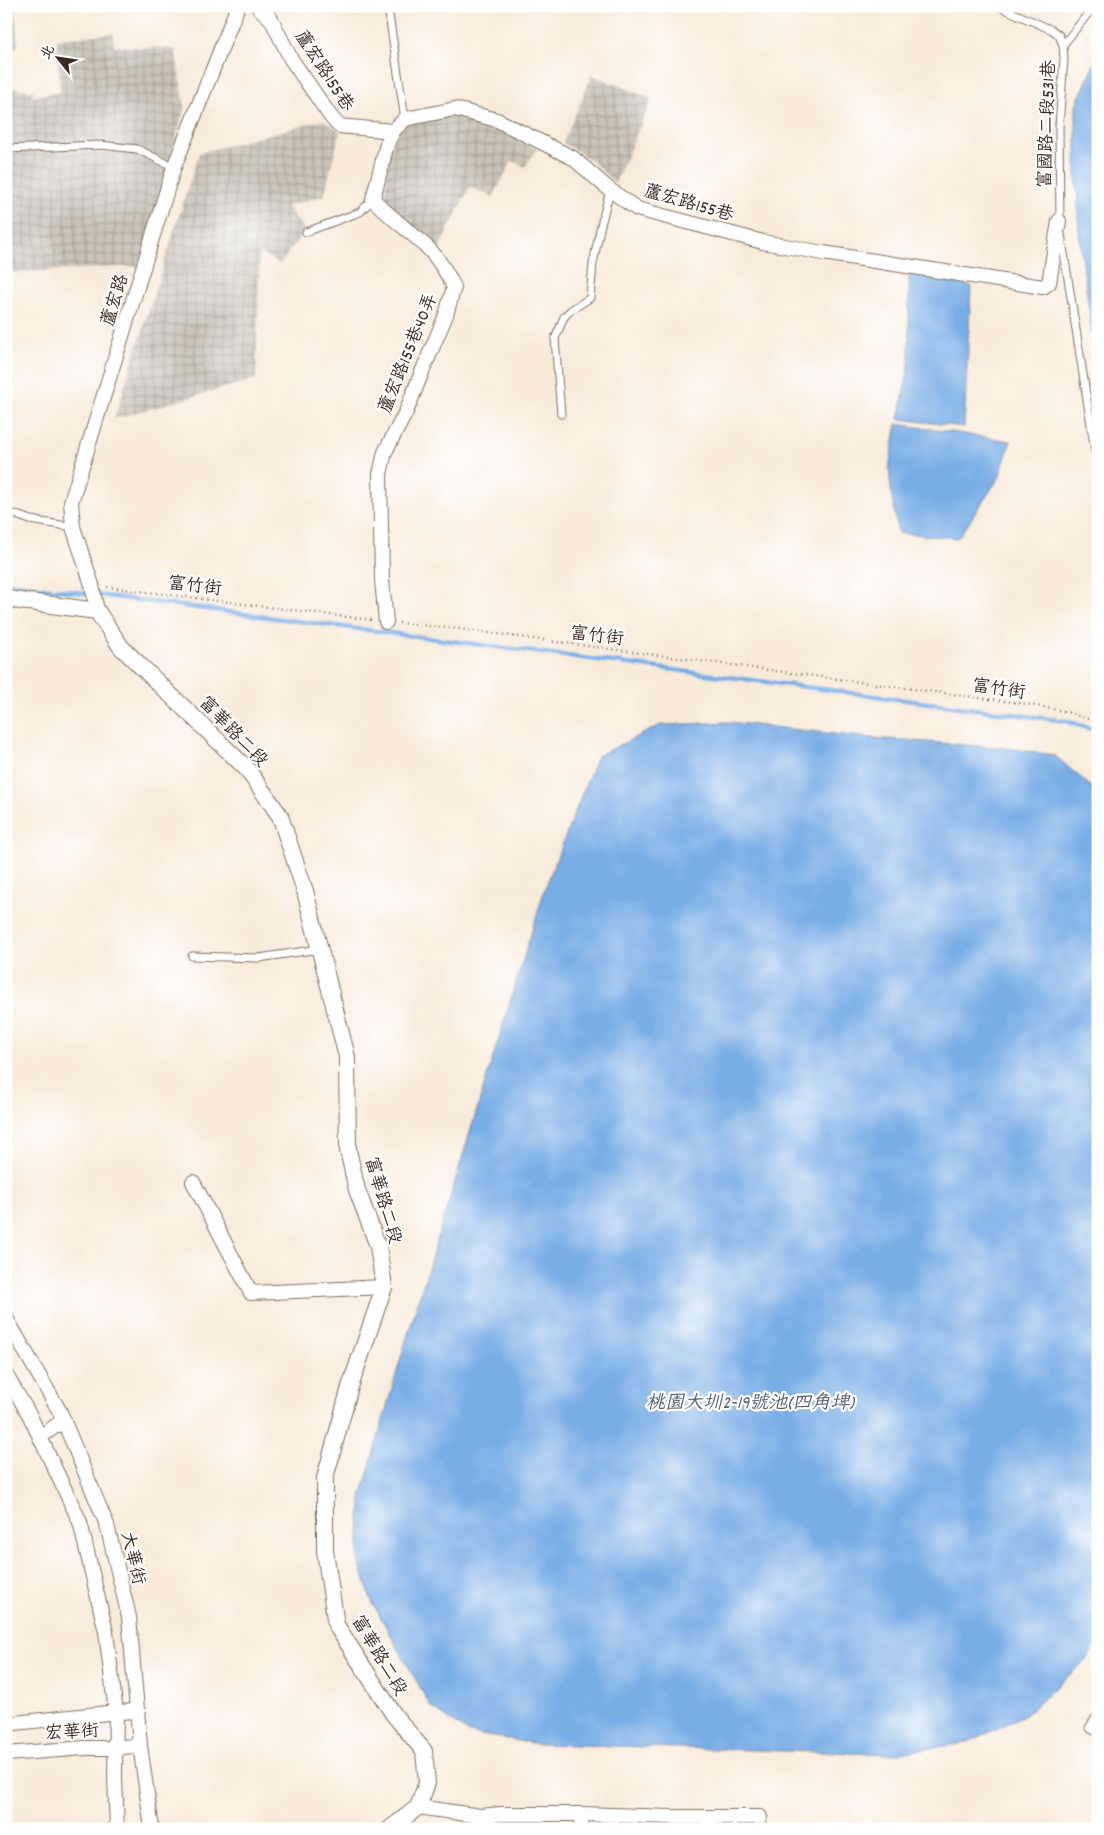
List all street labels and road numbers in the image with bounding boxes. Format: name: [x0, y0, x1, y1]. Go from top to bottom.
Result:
street label: 蘆宏路155巷: [287, 26, 359, 117]
street label: 富國路二段531巷: [1034, 60, 1063, 189]
street label: 蘆宏路155巷: [640, 180, 736, 229]
street label: 蘆宏路: [97, 271, 136, 330]
street label: 蘆宏路155巷40弄: [374, 290, 445, 418]
street label: 富竹街: [166, 572, 223, 603]
street label: 富竹街: [568, 622, 625, 653]
street label: 富竹街: [970, 674, 1027, 707]
street label: 富華路二段: [192, 692, 272, 774]
street label: 富華路二段: [357, 1154, 406, 1247]
street label: 大華街: [113, 1529, 150, 1588]
street label: 富華路二段: [344, 1611, 412, 1701]
street label: 宏華街: [45, 1720, 100, 1747]

